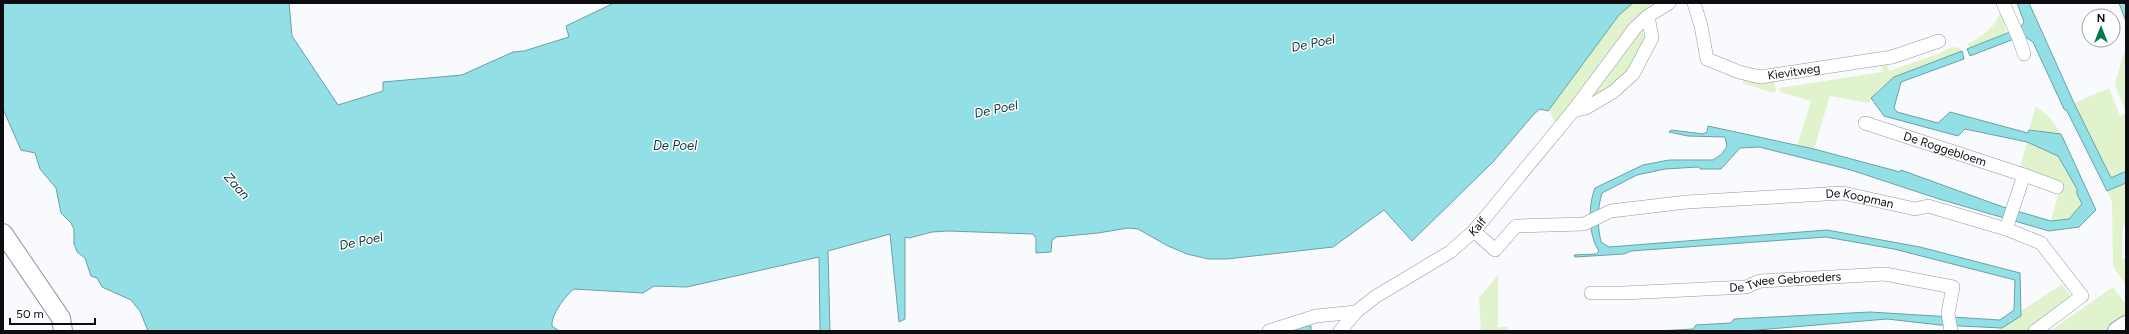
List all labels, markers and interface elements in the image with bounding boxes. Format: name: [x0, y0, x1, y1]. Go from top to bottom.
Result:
north arrow: [2081, 8, 2121, 48]
text: N: [2097, 12, 2105, 25]
water label: De Poel: [1290, 31, 1336, 55]
street label: Kievitweg: [1767, 61, 1821, 83]
water label: De Poel: [973, 97, 1019, 121]
street label: De Roggebloem: [1902, 129, 1988, 169]
water label: De Poel: [653, 138, 697, 153]
water label: Zaan: [221, 170, 253, 202]
street label: De Koopman: [1825, 186, 1895, 211]
street label: Kalf: [1466, 214, 1490, 239]
water label: De Poel: [338, 229, 384, 253]
street label: De Twee Gebroeders: [1729, 269, 1842, 295]
scale bar: [10, 300, 95, 326]
text: 50 m: [16, 307, 44, 321]

